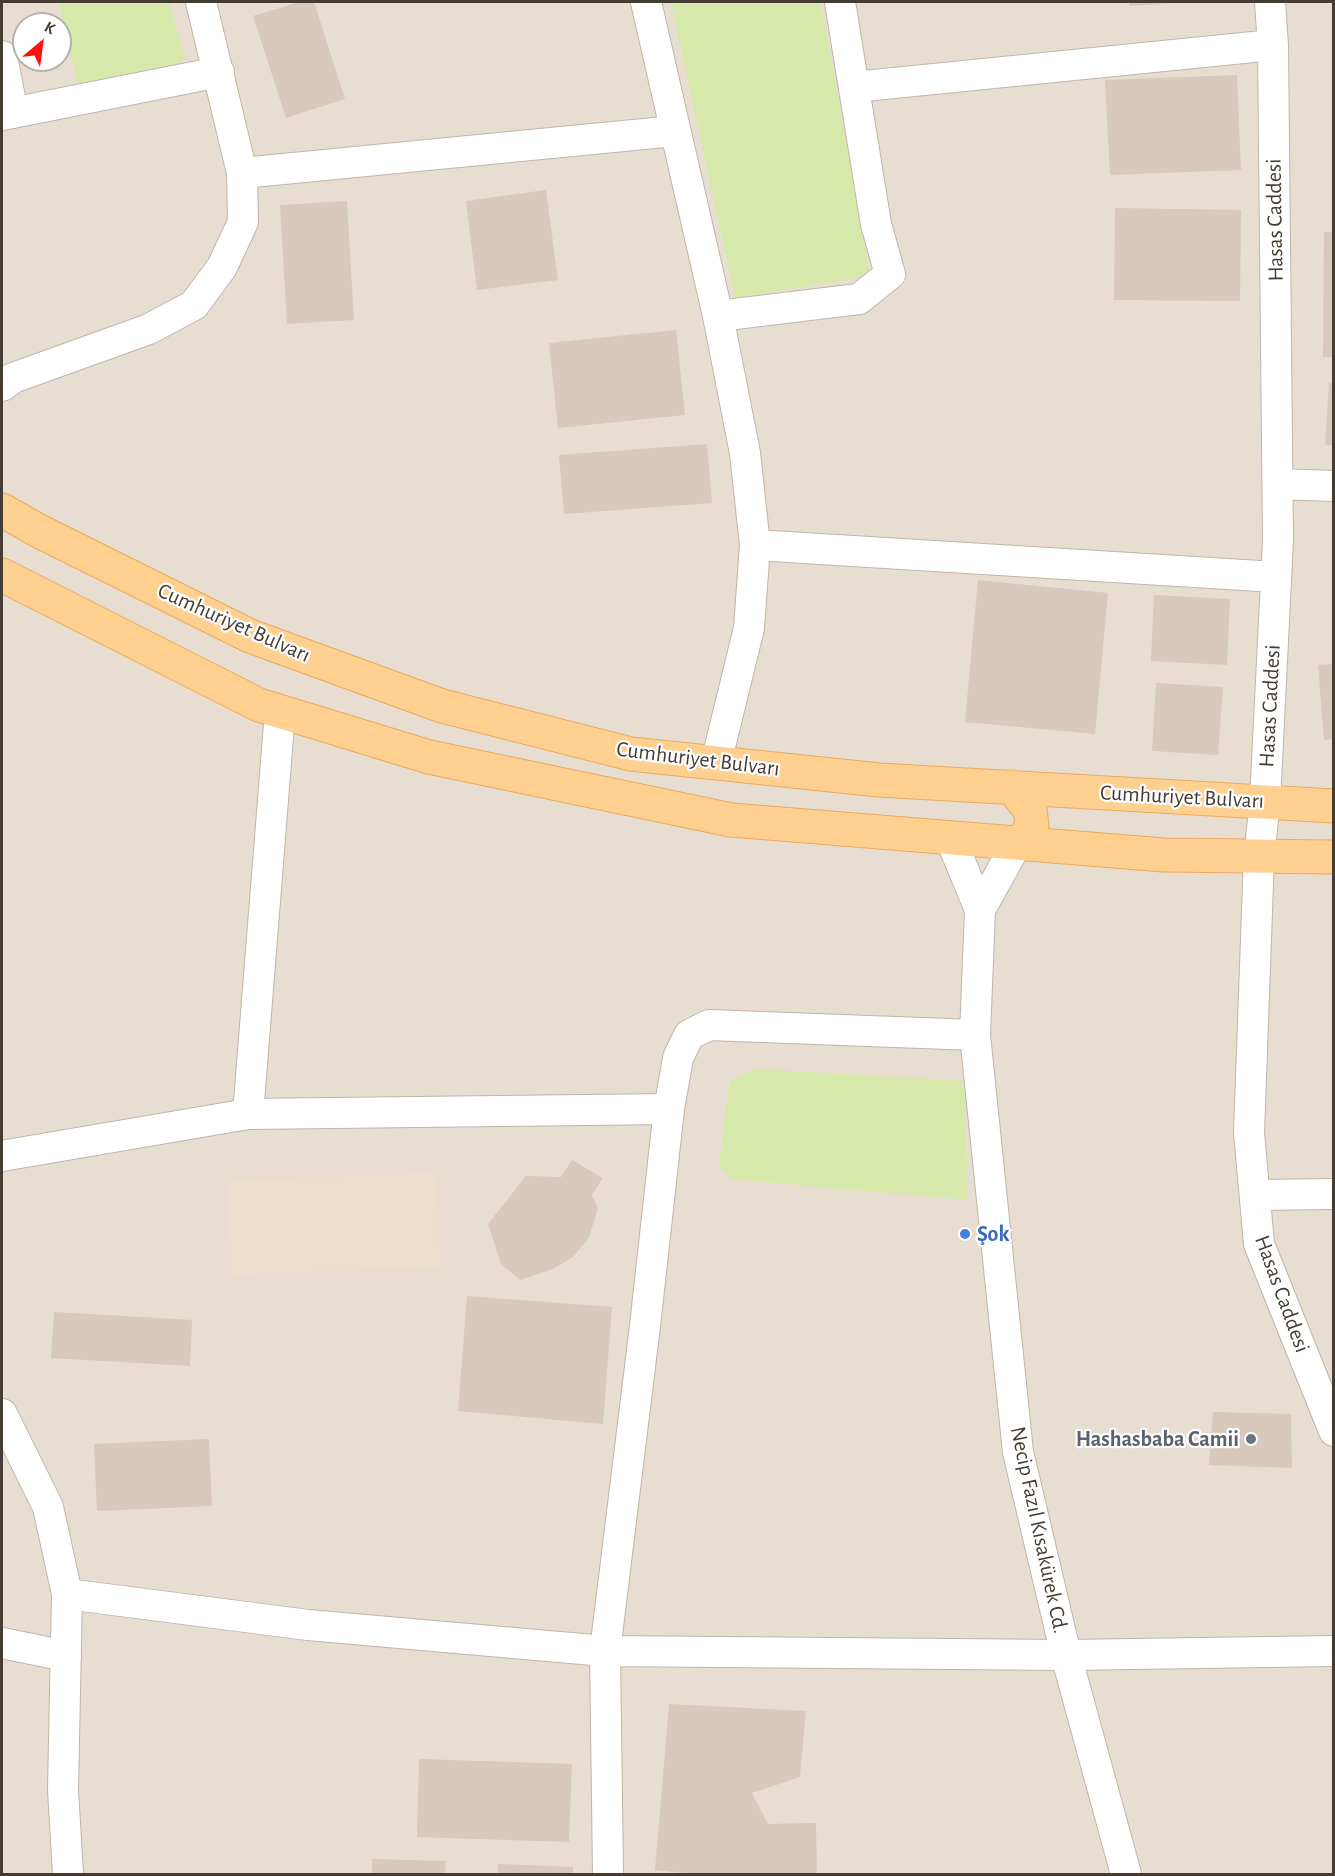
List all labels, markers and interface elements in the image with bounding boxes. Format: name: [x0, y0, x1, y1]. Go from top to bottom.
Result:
north arrow: [12, 12, 72, 72]
text: K: [42, 19, 58, 37]
street label: Hasas Caddesi: [1261, 158, 1289, 282]
street label: Cumhuriyet Bulvarı: [154, 578, 314, 668]
street label: Hasas Caddesi: [1254, 644, 1286, 768]
street label: Cumhuriyet Bulvarı: [615, 736, 781, 782]
street label: Cumhuriyet Bulvarı: [1099, 780, 1265, 814]
place label: Şok: [977, 1221, 1009, 1247]
marker: Şok: [958, 1227, 972, 1241]
street label: Hasas Caddesi: [1249, 1232, 1315, 1356]
street label: Necip Fazıl Kısakürek Cd.: [1004, 1424, 1074, 1636]
place label: Hashasbaba Camii: [1076, 1426, 1239, 1452]
marker: Hashasbaba Camii: [1244, 1432, 1258, 1446]

